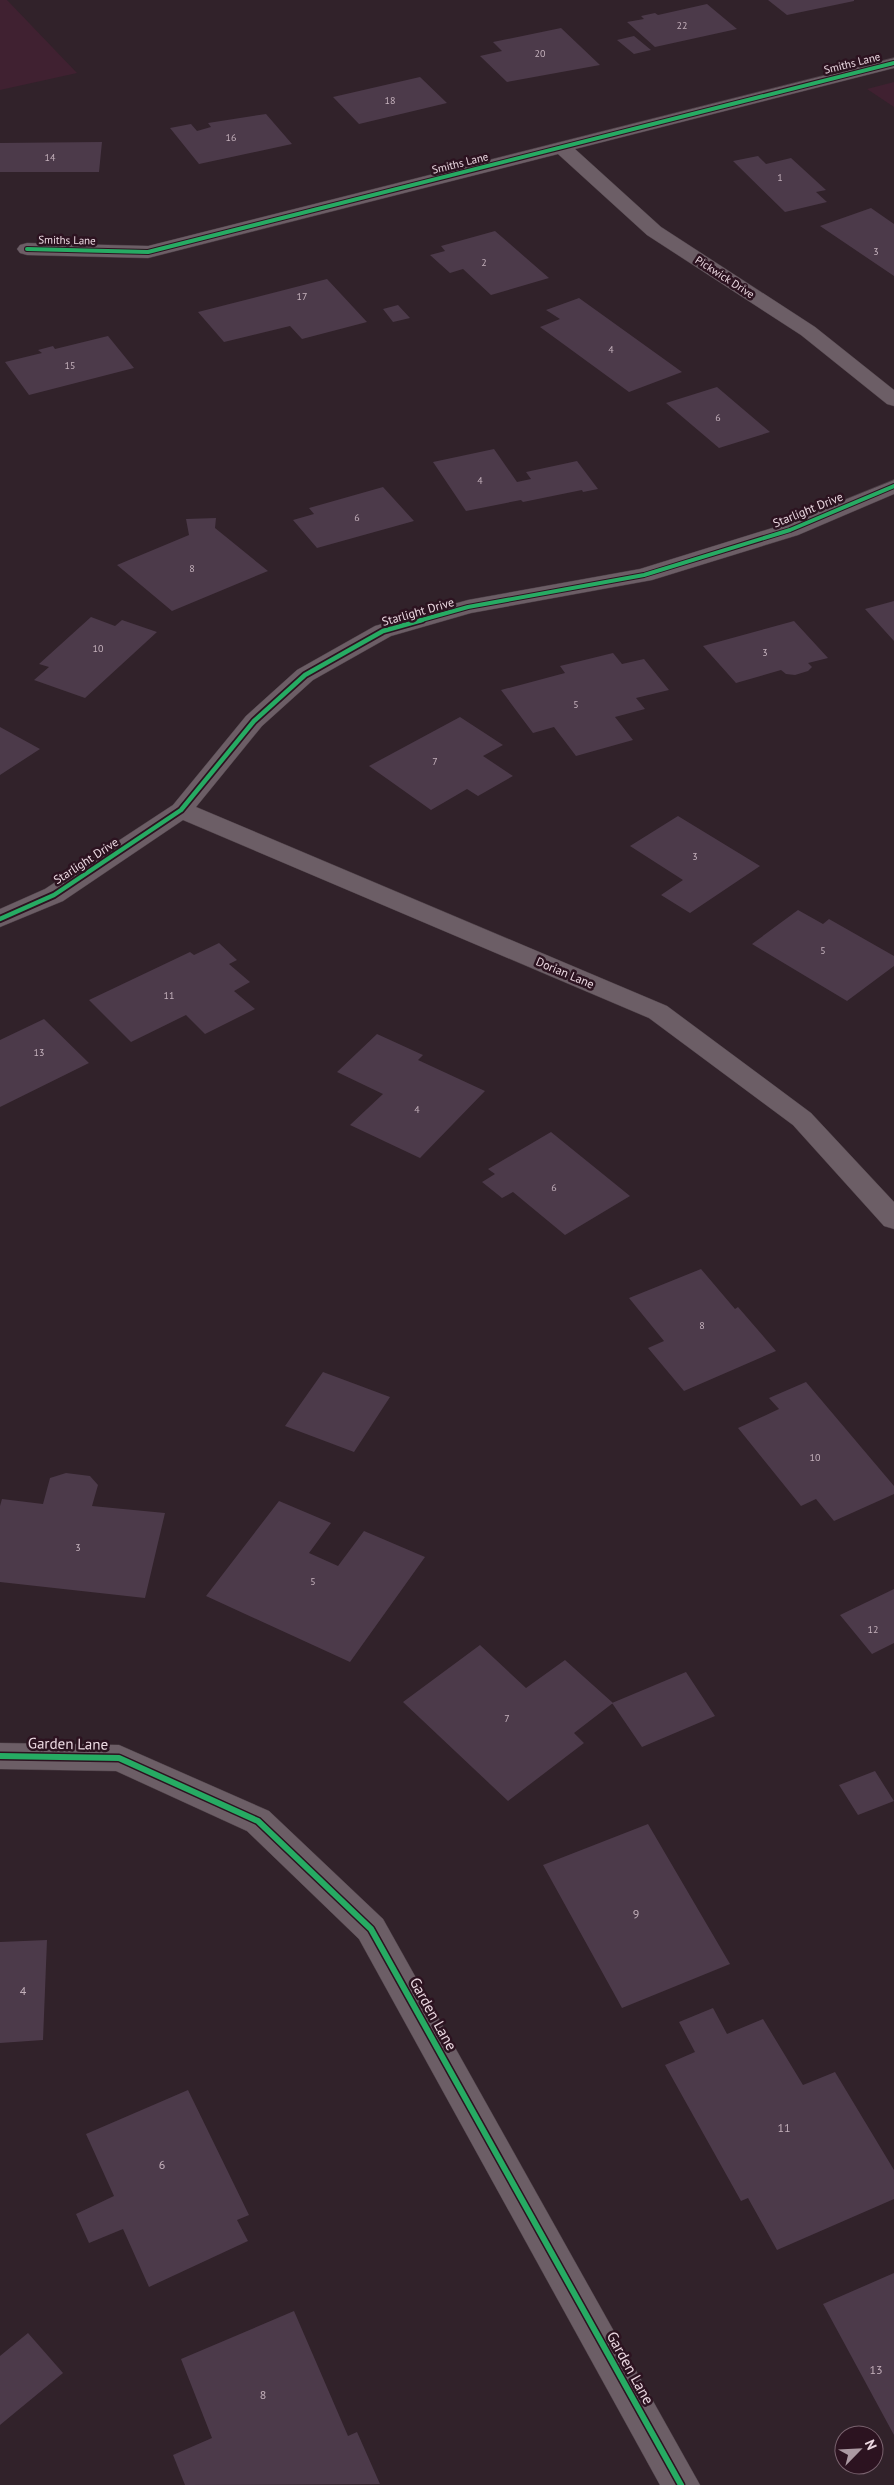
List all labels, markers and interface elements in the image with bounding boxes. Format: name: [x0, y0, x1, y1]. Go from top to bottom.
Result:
house number: 22: [677, 19, 687, 32]
house number: 20: [535, 47, 546, 60]
street label: Smiths Lane: [822, 49, 882, 77]
house number: 18: [385, 94, 395, 107]
house number: 16: [226, 131, 236, 144]
street label: Smiths Lane: [430, 149, 490, 177]
house number: 14: [45, 151, 56, 164]
house number: 1: [777, 171, 783, 184]
street label: Smiths Lane: [38, 232, 96, 248]
house number: 3: [873, 245, 879, 258]
street label: Pickwick Drive: [693, 253, 758, 302]
house number: 2: [481, 256, 487, 269]
house number: 17: [297, 290, 307, 303]
house number: 4: [608, 343, 614, 356]
house number: 15: [65, 359, 75, 372]
house number: 6: [715, 411, 721, 424]
house number: 4: [477, 474, 483, 487]
street label: Starlight Drive: [771, 489, 845, 530]
house number: 6: [354, 511, 360, 524]
house number: 8: [189, 562, 195, 575]
street label: Starlight Drive: [380, 594, 456, 629]
house number: 10: [93, 642, 104, 655]
house number: 3: [762, 646, 768, 659]
house number: 5: [573, 698, 579, 711]
house number: 7: [432, 755, 438, 768]
street label: Starlight Drive: [50, 834, 121, 887]
house number: 3: [692, 850, 698, 863]
house number: 5: [820, 944, 826, 957]
street label: Dorian Lane: [534, 954, 597, 992]
house number: 11: [164, 989, 174, 1002]
house number: 13: [34, 1046, 44, 1059]
house number: 4: [414, 1103, 420, 1116]
house number: 6: [551, 1181, 557, 1194]
house number: 8: [699, 1319, 705, 1332]
house number: 10: [810, 1451, 821, 1464]
house number: 3: [75, 1541, 81, 1554]
house number: 5: [310, 1575, 316, 1588]
house number: 12: [868, 1623, 878, 1636]
house number: 7: [504, 1712, 510, 1725]
street label: Garden Lane: [28, 1733, 108, 1754]
house number: 9: [633, 1906, 639, 1921]
street label: Garden Lane: [406, 1974, 461, 2053]
house number: 4: [20, 1983, 27, 1998]
house number: 11: [777, 2120, 791, 2135]
house number: 6: [159, 2157, 165, 2172]
street label: Garden Lane: [603, 2328, 658, 2407]
house number: 13: [869, 2362, 883, 2377]
house number: 8: [260, 2387, 266, 2402]
north arrow: [834, 2425, 884, 2475]
text: N: [861, 2437, 881, 2453]

